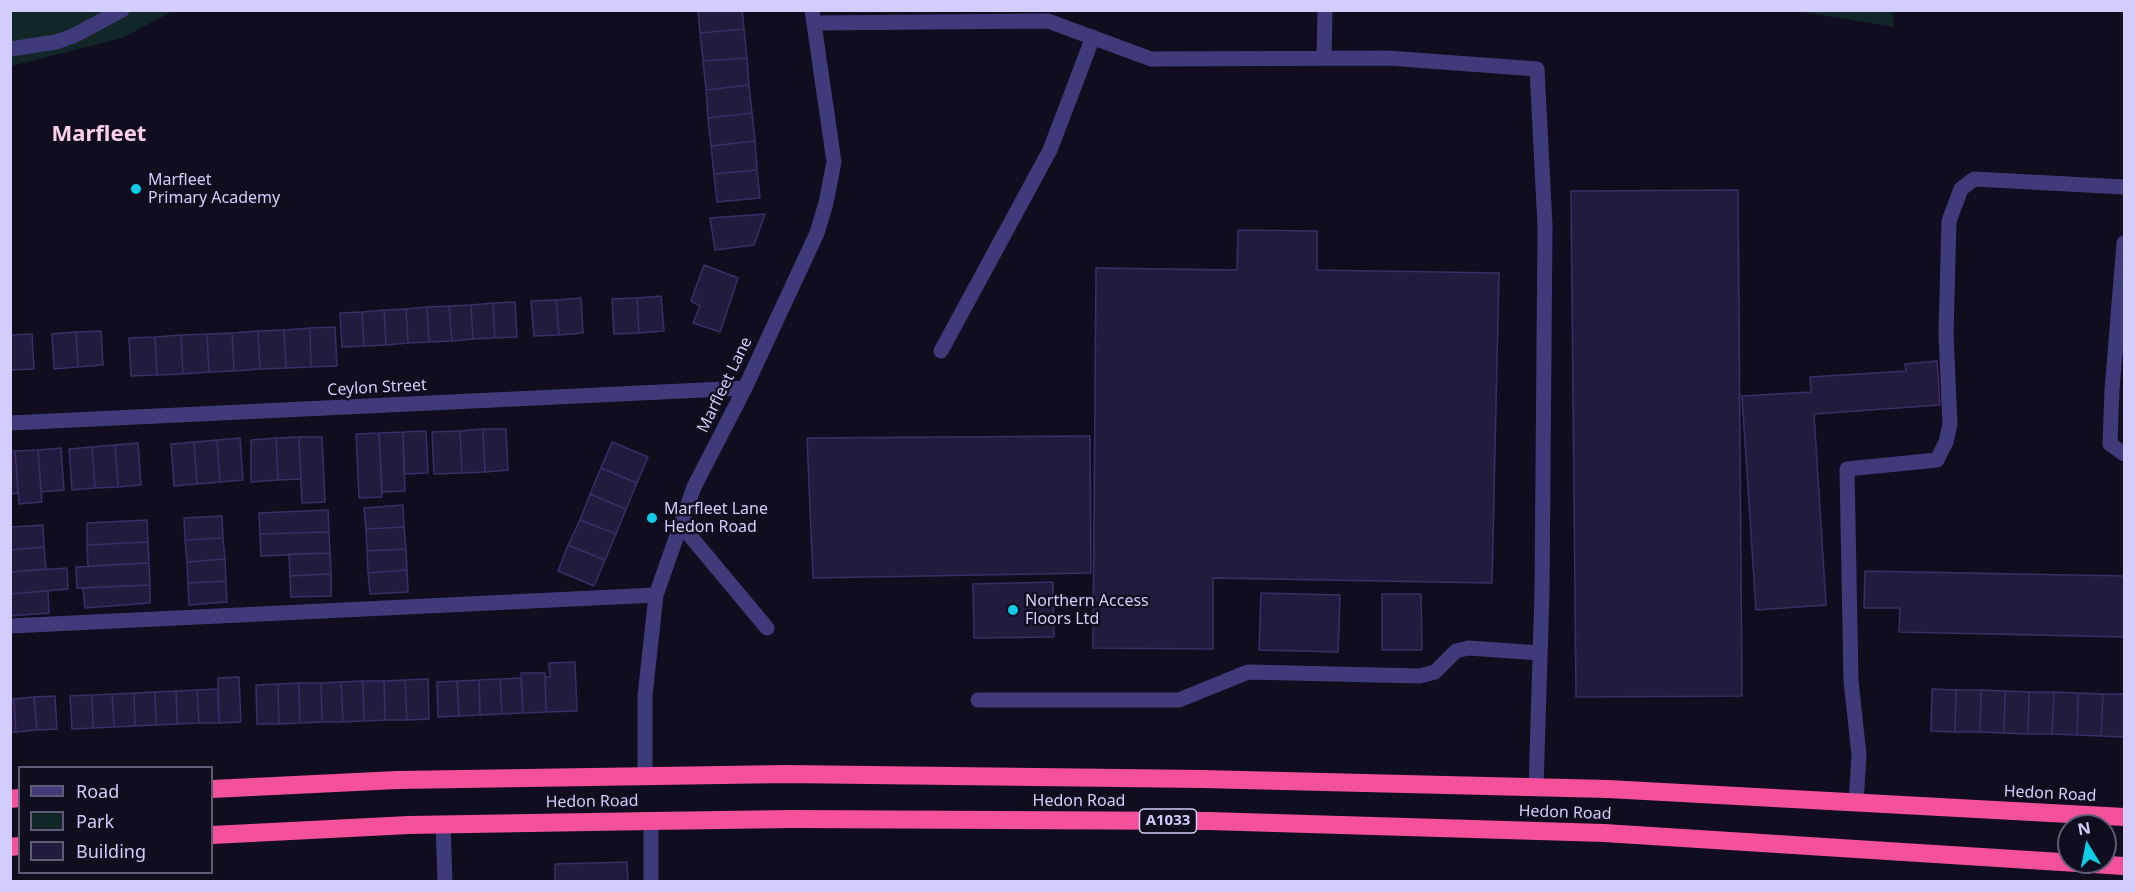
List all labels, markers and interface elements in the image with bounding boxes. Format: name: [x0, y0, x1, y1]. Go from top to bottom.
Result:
district label: Marfleet: [52, 122, 146, 148]
place label: Marfleet Primary Academy: [148, 170, 280, 208]
marker: Marfleet Primary Academy: [129, 182, 143, 196]
street label: Marfleet Lane: [694, 334, 756, 436]
street label: Ceylon Street: [327, 376, 427, 400]
place label: Marfleet Lane Hedon Road: [664, 499, 768, 537]
marker: Marfleet Lane Hedon Road: [645, 511, 659, 525]
place label: Northern Access Floors Ltd: [1025, 591, 1149, 629]
marker: Northern Access Floors Ltd: [1006, 603, 1020, 617]
legend: [18, 766, 213, 874]
text: Road: [76, 779, 119, 803]
street label: Hedon Road: [2003, 782, 2097, 806]
street label: Hedon Road: [1033, 791, 1125, 811]
street label: Hedon Road: [545, 792, 639, 812]
street label: Hedon Road: [1518, 802, 1612, 824]
text: Park: [76, 809, 114, 833]
road number: A1033: [1140, 809, 1196, 833]
north arrow: [2057, 814, 2117, 874]
text: N: [2076, 816, 2093, 840]
text: Building: [76, 839, 146, 863]

